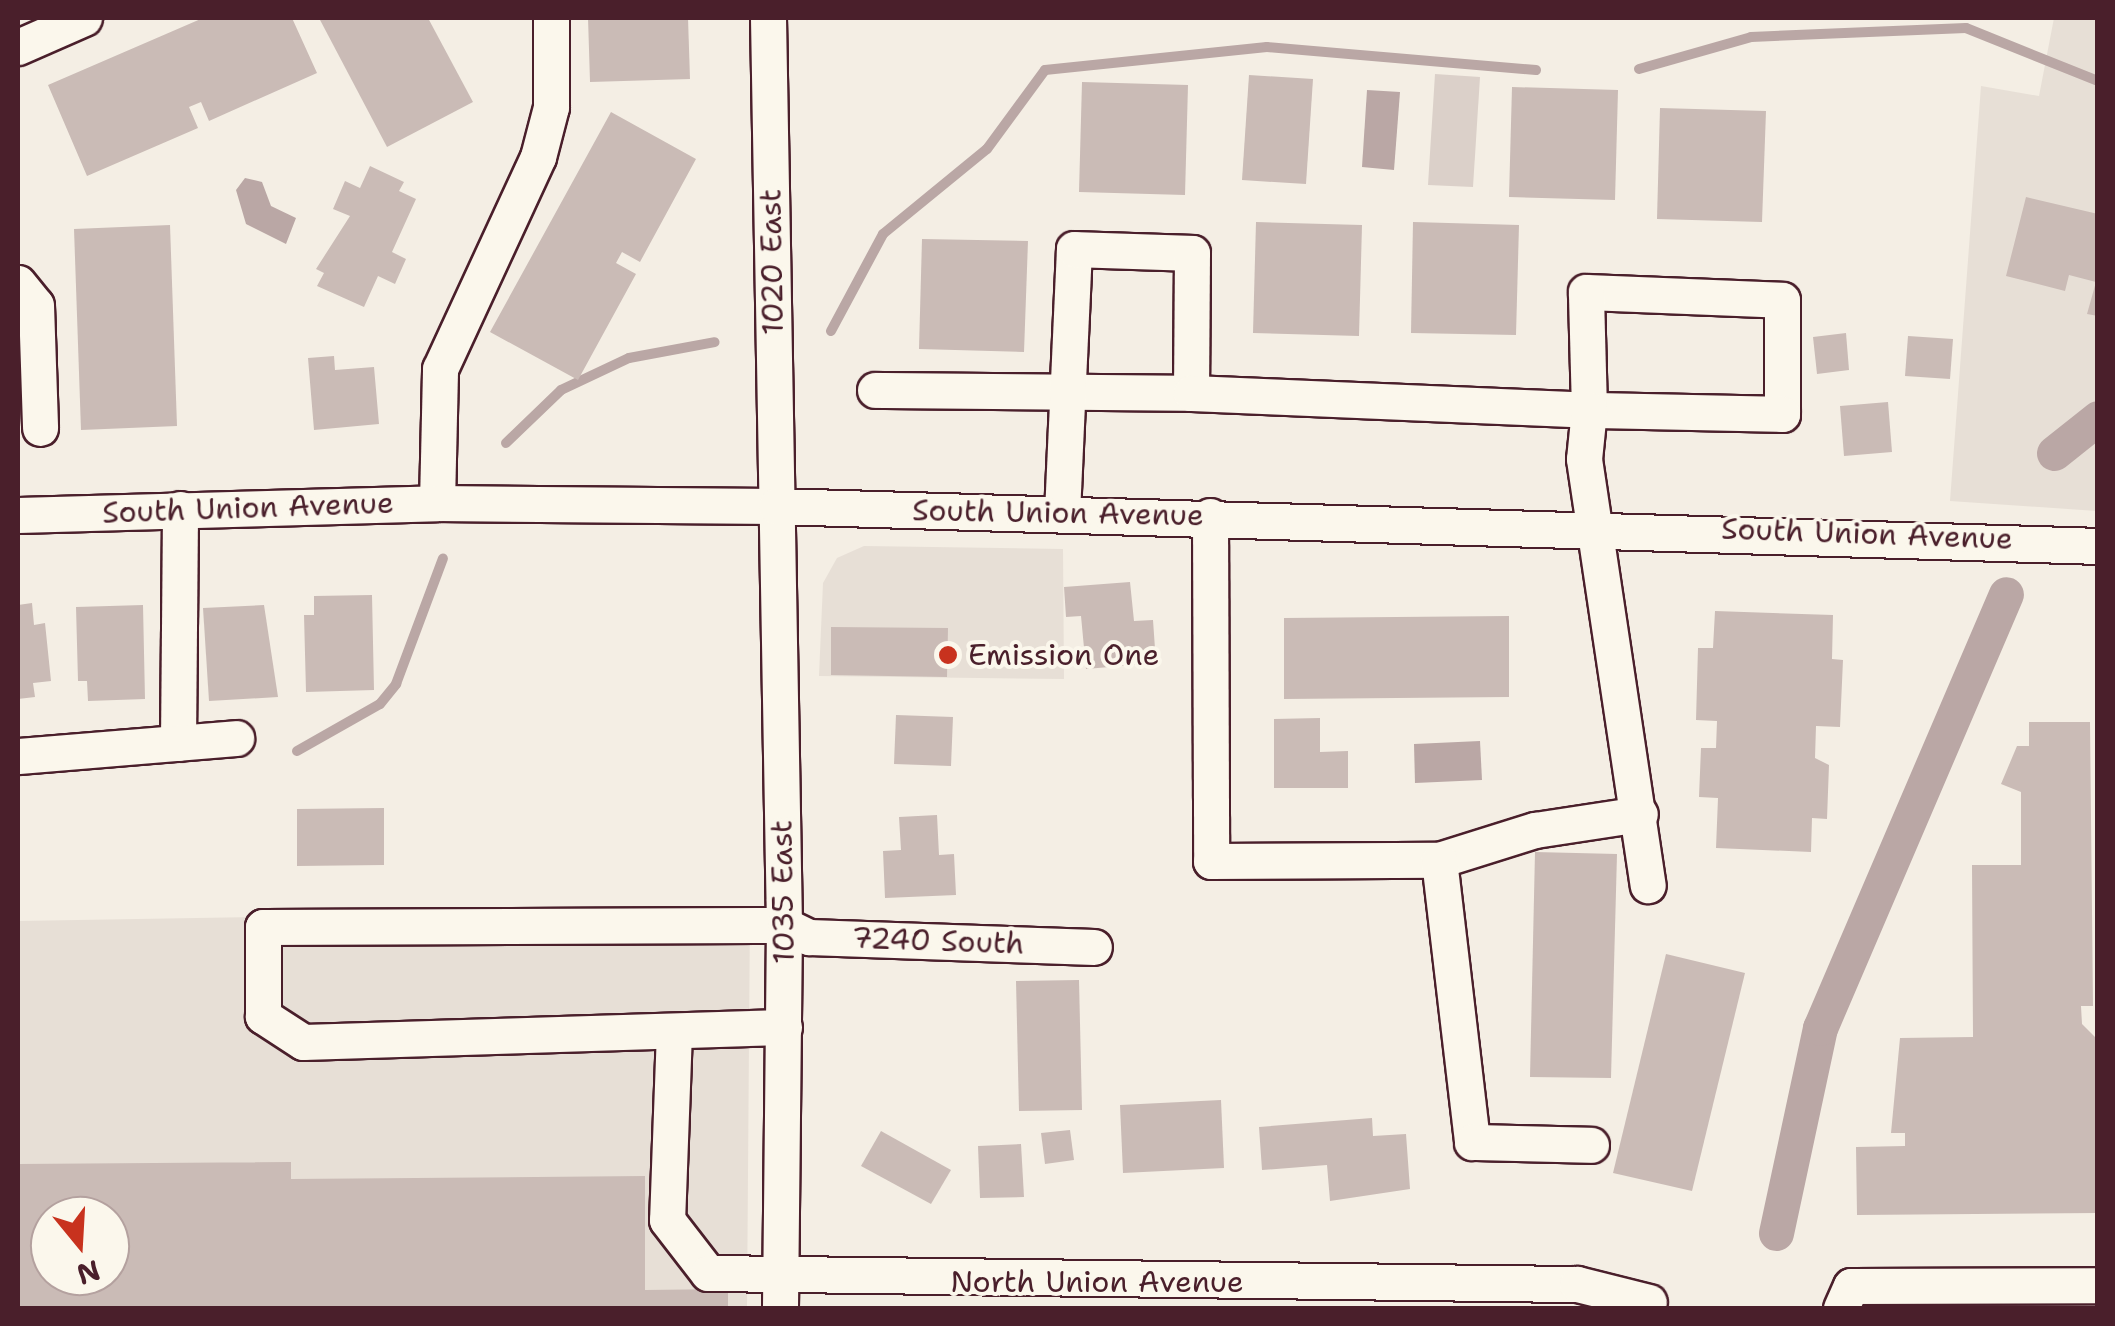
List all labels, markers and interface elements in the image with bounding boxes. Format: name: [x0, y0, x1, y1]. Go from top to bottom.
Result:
street label: 1020 East: [753, 189, 791, 335]
street label: South Union Avenue: [102, 485, 394, 531]
street label: South Union Avenue: [912, 492, 1204, 534]
street label: South Union Avenue: [1721, 511, 2013, 557]
place label: Emission One: [968, 637, 1160, 673]
marker: Emission One: [937, 644, 959, 666]
street label: 1035 East: [764, 820, 802, 964]
street label: 7240 South: [851, 920, 1025, 962]
north arrow: [30, 1196, 130, 1296]
text: N: [72, 1251, 105, 1294]
street label: North Union Avenue: [950, 1264, 1244, 1300]

